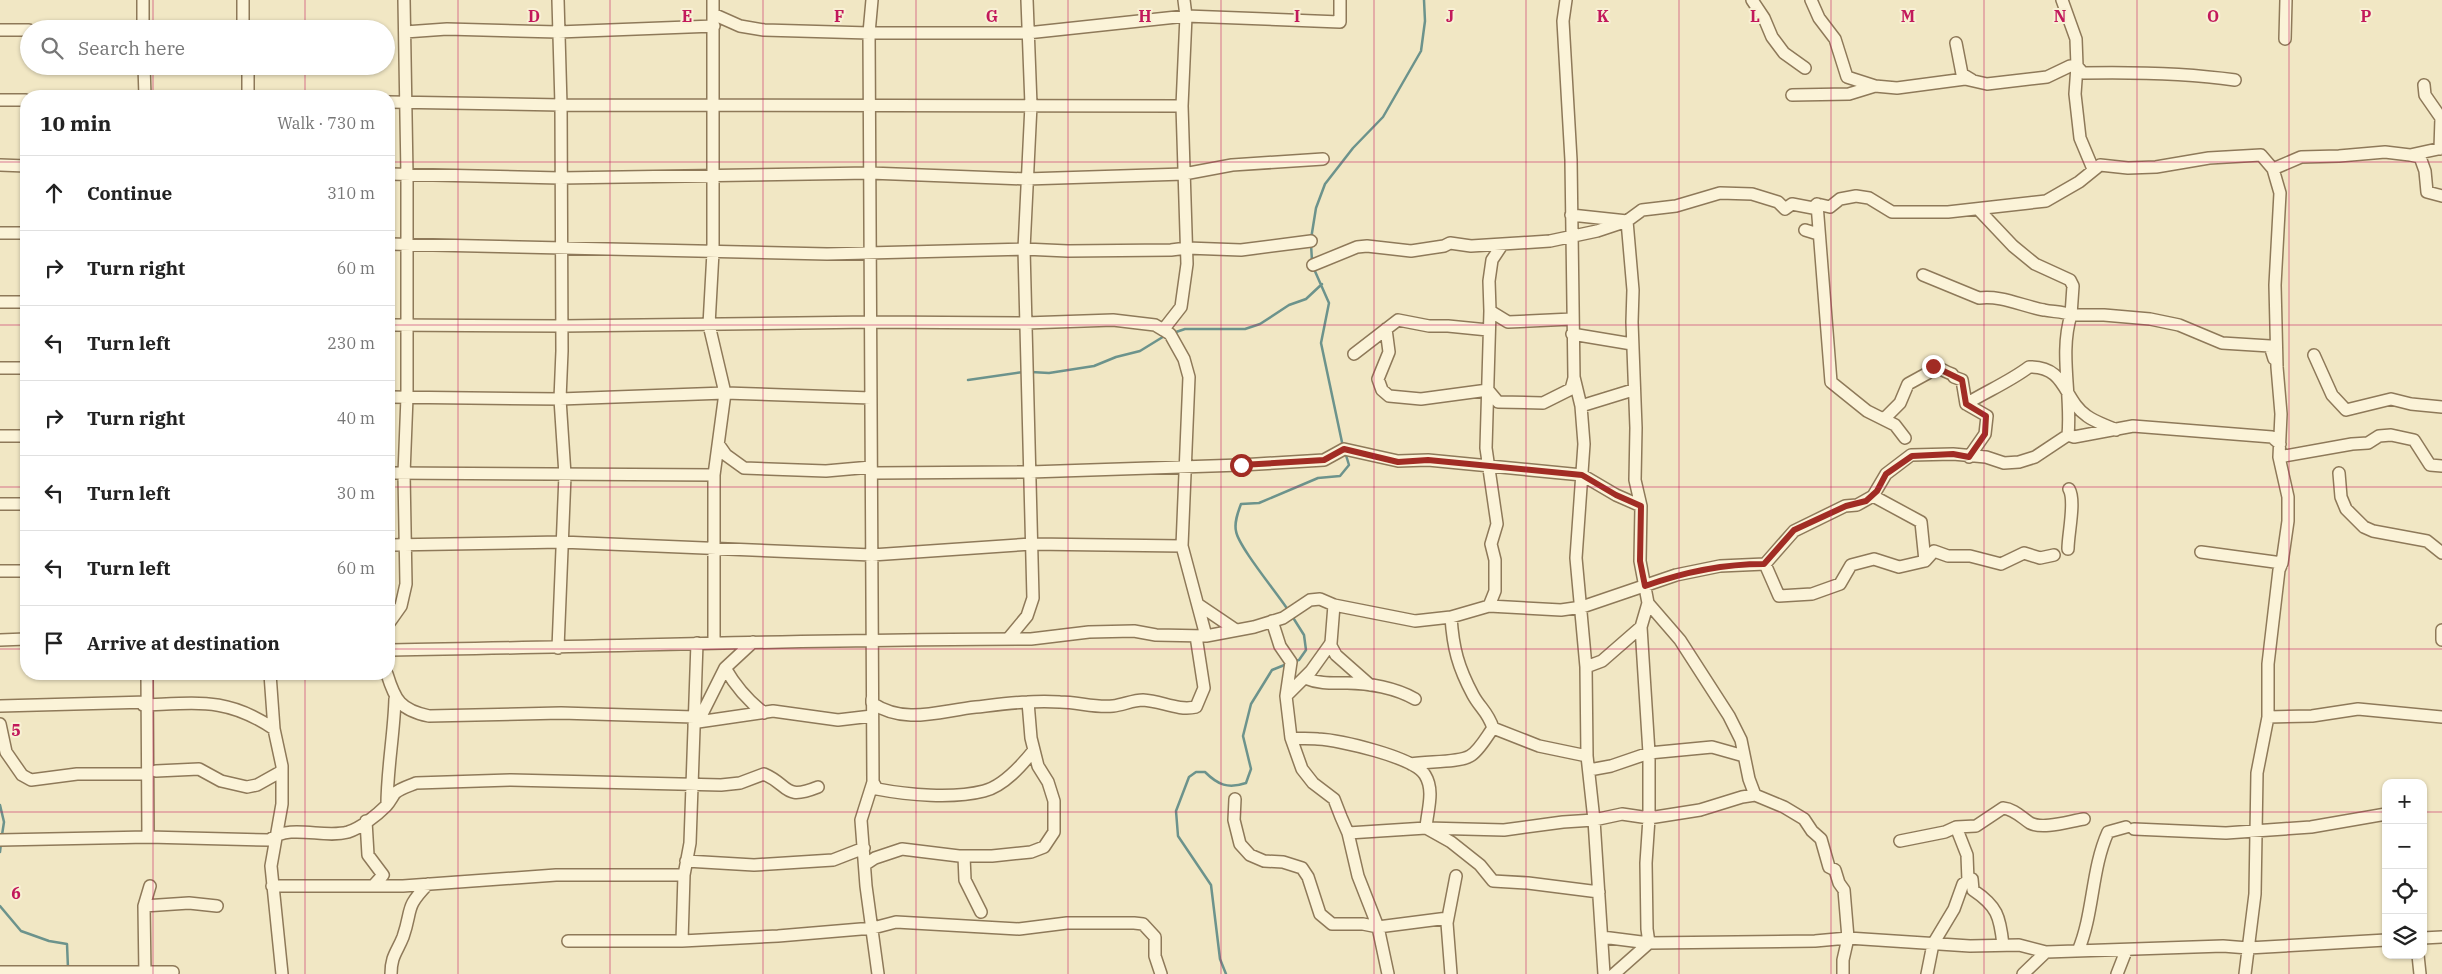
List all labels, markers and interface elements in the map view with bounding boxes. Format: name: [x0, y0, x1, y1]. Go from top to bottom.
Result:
text: D: [528, 6, 540, 26]
text: E: [682, 6, 692, 26]
text: F: [834, 6, 844, 26]
text: G: [986, 6, 998, 26]
text: H: [1139, 6, 1152, 26]
text: I: [1294, 6, 1300, 26]
text: J: [1446, 6, 1454, 26]
text: K: [1597, 6, 1610, 26]
text: L: [1750, 6, 1760, 26]
text: M: [1901, 6, 1915, 26]
text: N: [2054, 6, 2066, 26]
text: O: [2207, 6, 2219, 26]
text: P: [2361, 6, 2372, 26]
search box: [20, 20, 395, 75]
icon: search: [38, 34, 66, 62]
text: Search here: [78, 36, 185, 60]
text: 10 min: [40, 109, 111, 137]
text: Walk · 730 m: [277, 113, 375, 133]
icon: ahead: [40, 179, 68, 207]
text: Continue: [87, 181, 172, 205]
text: 310 m: [327, 183, 375, 203]
icon: right: [40, 254, 68, 282]
text: Turn right: [87, 256, 185, 280]
text: 60 m: [337, 258, 375, 278]
icon: left: [40, 329, 68, 357]
text: Turn left: [87, 331, 170, 355]
text: 230 m: [327, 333, 375, 353]
route end: [1922, 355, 1945, 378]
icon: right: [40, 404, 68, 432]
text: Turn right: [87, 406, 185, 430]
text: 40 m: [337, 408, 375, 428]
route start: [1230, 454, 1253, 477]
icon: left: [40, 479, 68, 507]
text: Turn left: [87, 481, 170, 505]
text: 30 m: [337, 483, 375, 503]
icon: left: [40, 554, 68, 582]
text: Turn left: [87, 556, 170, 580]
text: 60 m: [337, 558, 375, 578]
icon: arrive: [40, 629, 68, 657]
text: Arrive at destination: [87, 631, 280, 655]
text: 5: [11, 720, 21, 740]
map controls: [2382, 779, 2427, 959]
button: +: [2382, 779, 2427, 824]
button: −: [2382, 824, 2427, 869]
button: locate: [2382, 869, 2427, 914]
text: 6: [11, 883, 21, 903]
button: layers: [2382, 914, 2427, 959]

